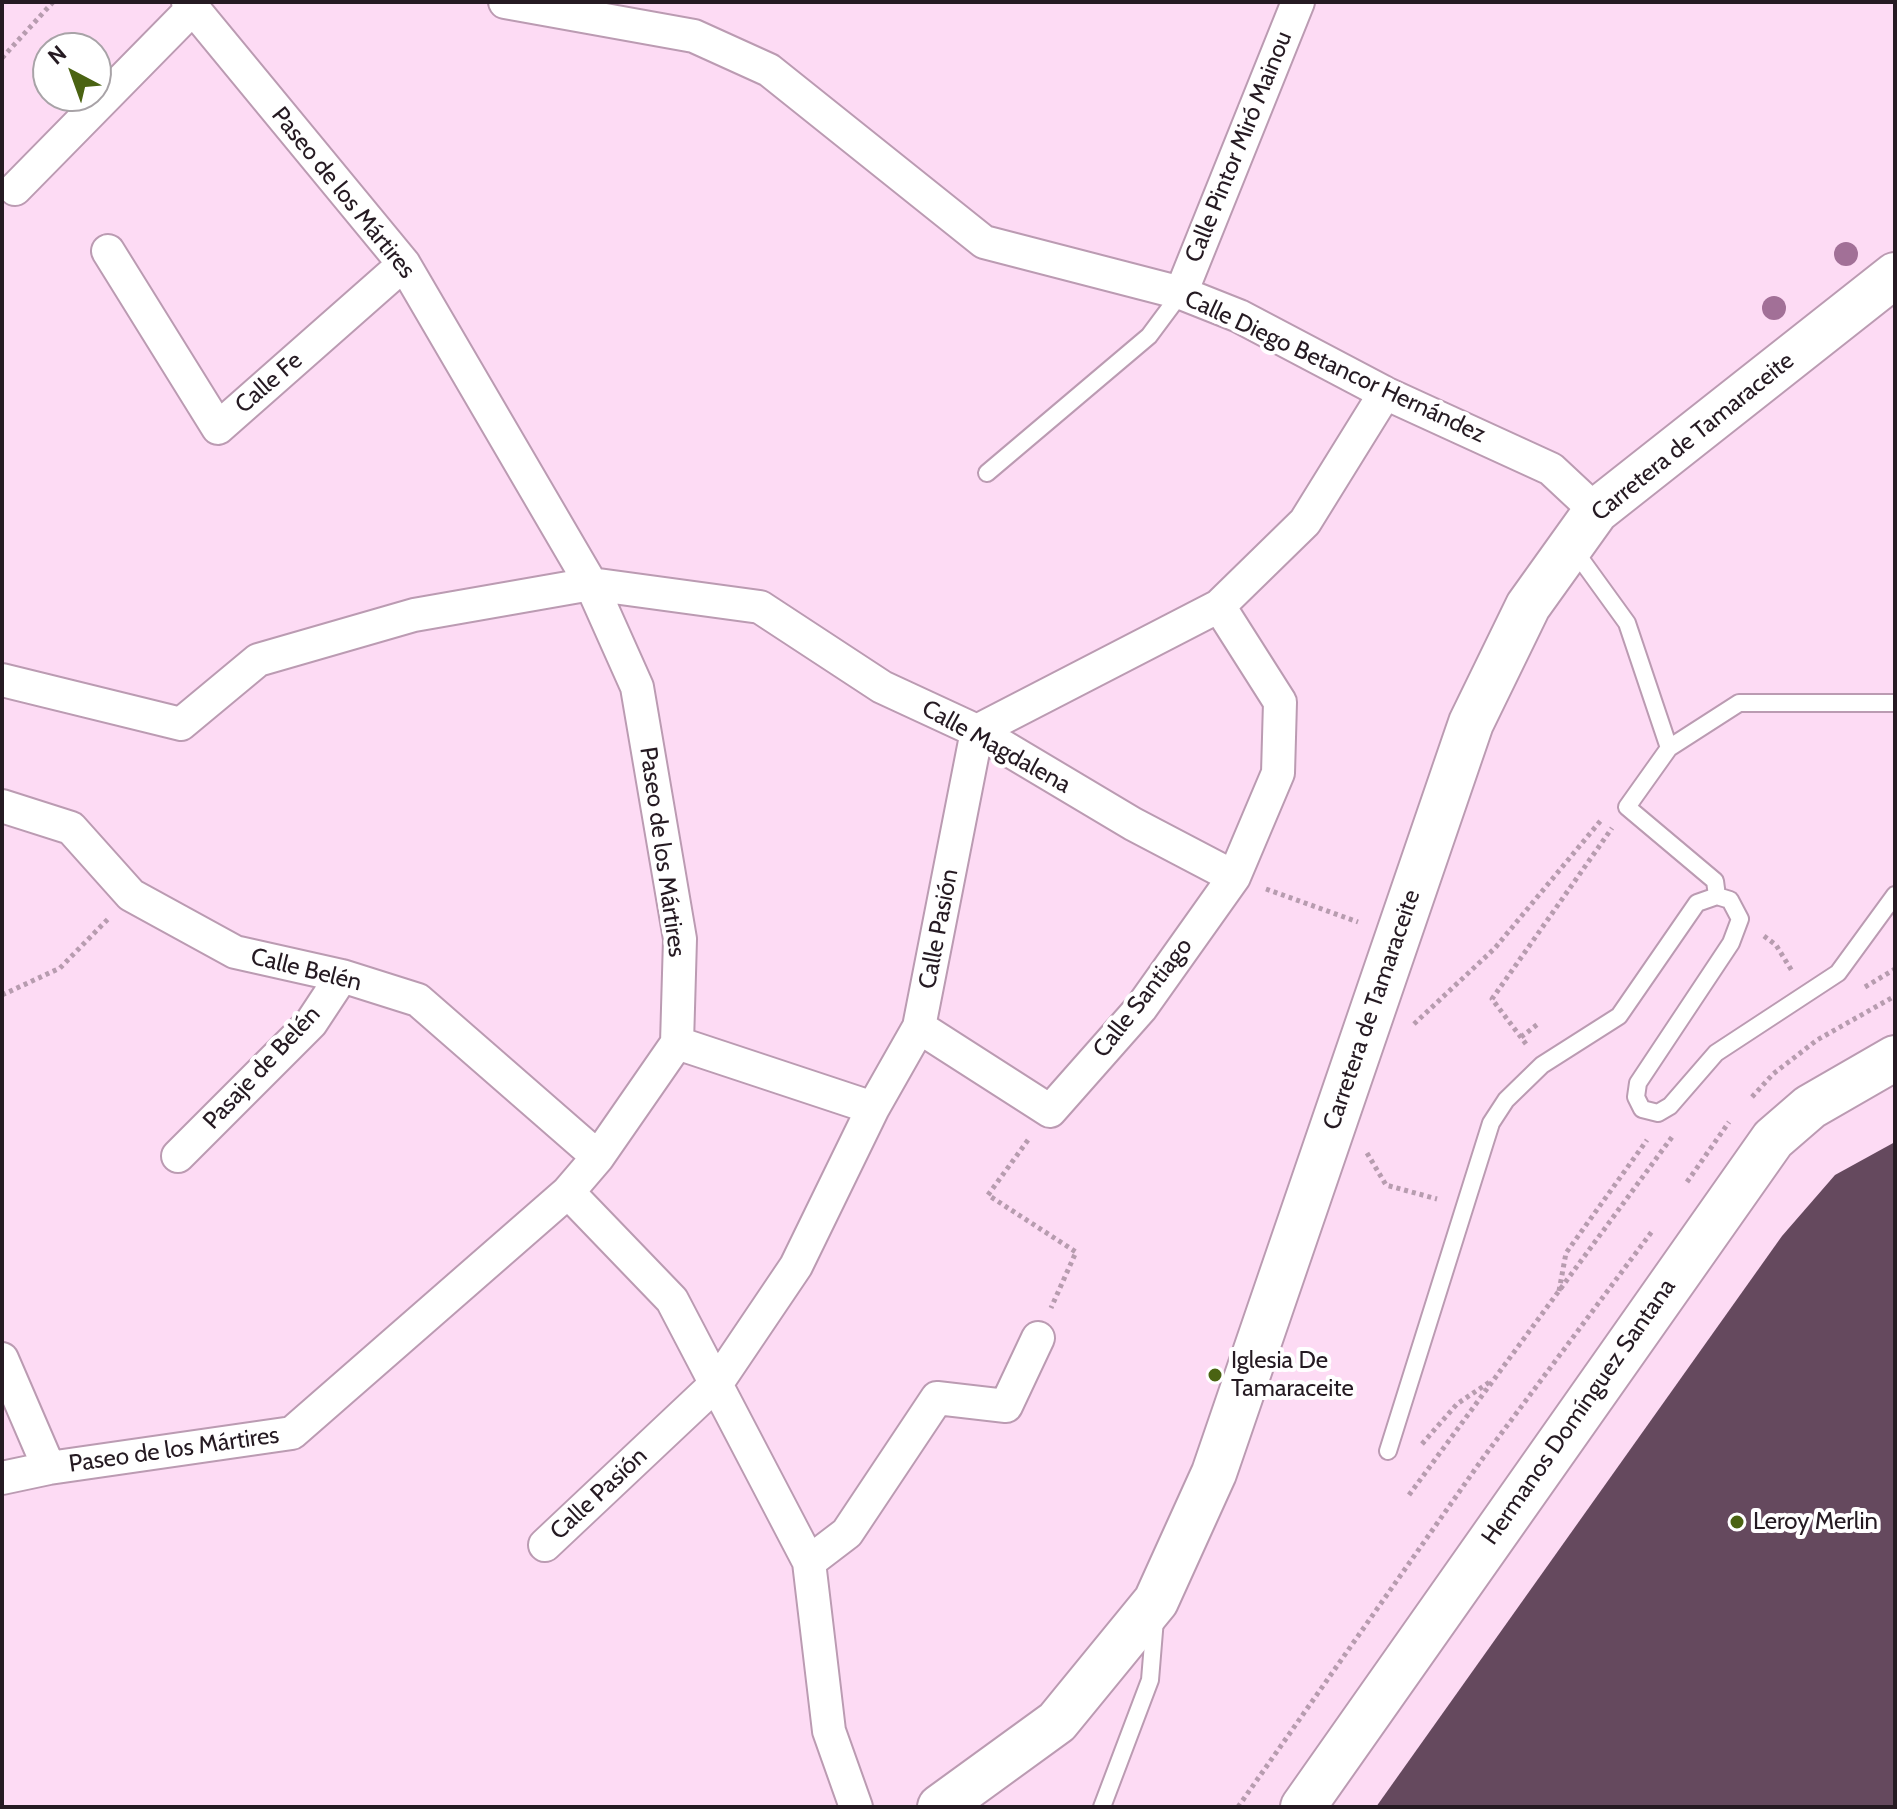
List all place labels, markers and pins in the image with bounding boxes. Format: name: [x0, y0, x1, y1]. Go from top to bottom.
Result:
place label: Iglesia De Tamaraceite: [1231, 1347, 1354, 1403]
marker: Iglesia De Tamaraceite: [1206, 1366, 1224, 1384]
place label: Leroy Merlin: [1753, 1508, 1878, 1536]
marker: Leroy Merlin: [1728, 1513, 1746, 1531]

